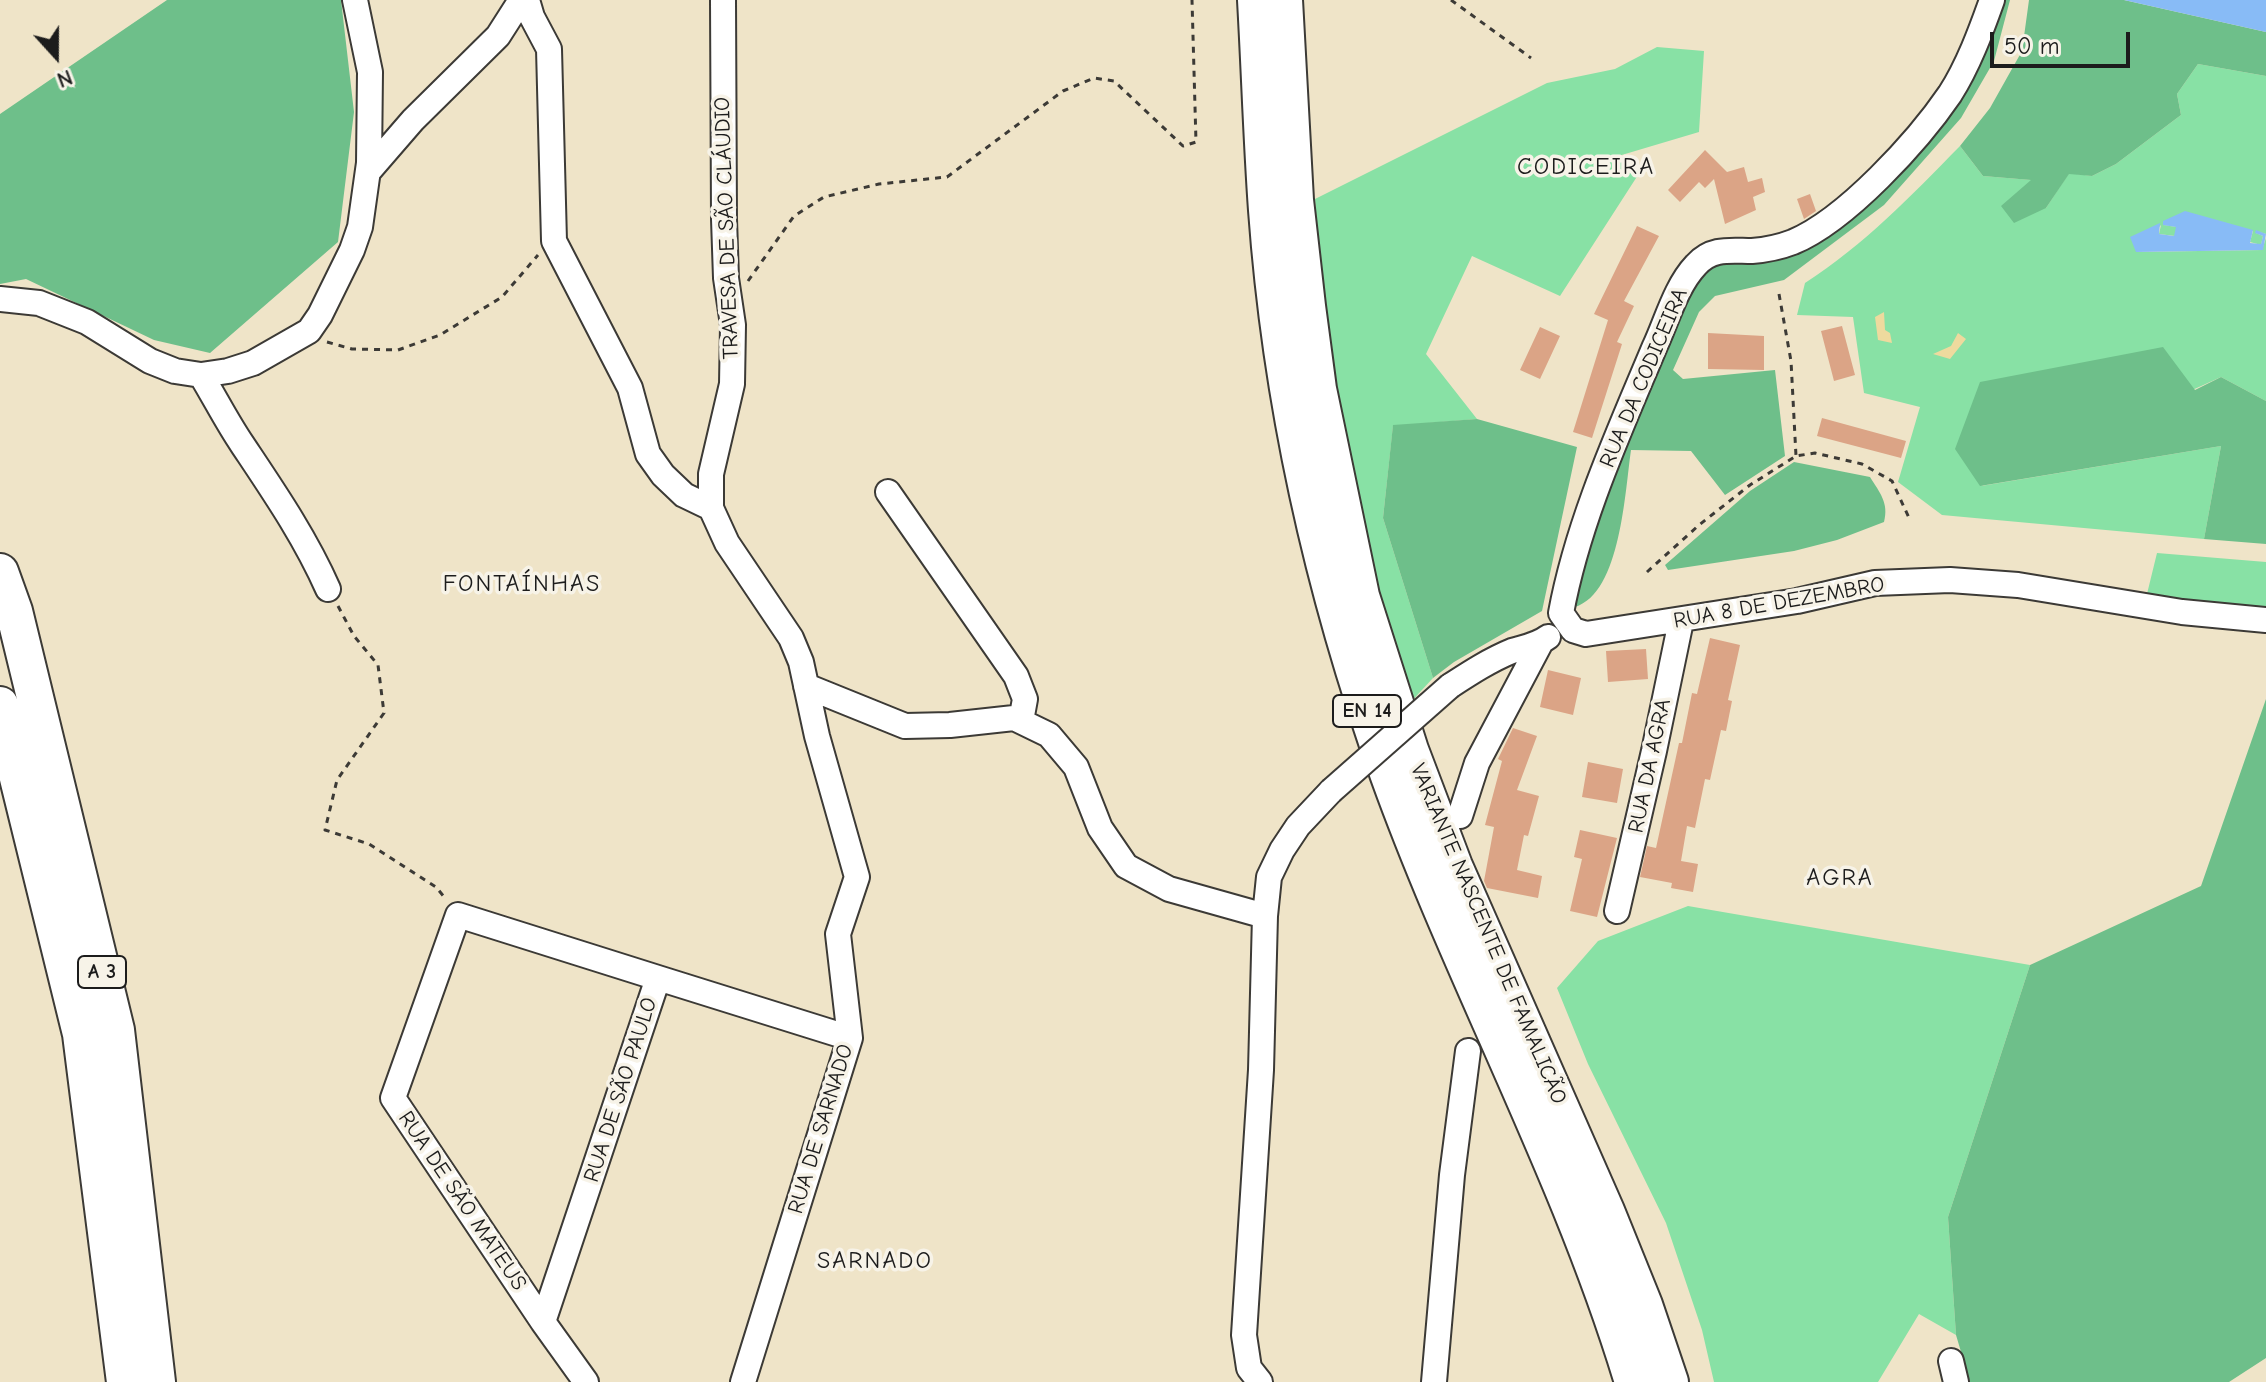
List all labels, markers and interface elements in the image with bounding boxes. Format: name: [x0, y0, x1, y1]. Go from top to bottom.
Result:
north arrow: [16, 16, 96, 96]
scale bar: [1994, 16, 2134, 66]
text: 50 m: [2004, 32, 2060, 60]
text: N: [53, 64, 76, 93]
street label: TRAVESA DE SÃO CLÁUDIO: [709, 96, 745, 360]
district label: CODICEIRA: [1517, 153, 1655, 181]
street label: RUA DA CODICEIRA: [1594, 284, 1694, 472]
district label: FONTAÍNHAS: [443, 570, 601, 598]
street label: RUA 8 DE DEZEMBRO: [1671, 571, 1887, 635]
road number: EN 14: [1333, 695, 1401, 727]
street label: RUA DA AGRA: [1623, 697, 1677, 835]
street label: VARIANTE NASCENTE DE FAMALICÃO: [1404, 760, 1572, 1108]
district label: AGRA: [1806, 864, 1874, 892]
road number: A 3: [78, 956, 126, 988]
street label: RUA DE SÃO PAULO: [579, 994, 663, 1186]
street label: RUA DE SARNADO: [783, 1041, 859, 1217]
street label: RUA DE SÃO MATEUS: [392, 1106, 532, 1296]
district label: SARNADO: [817, 1247, 933, 1275]

